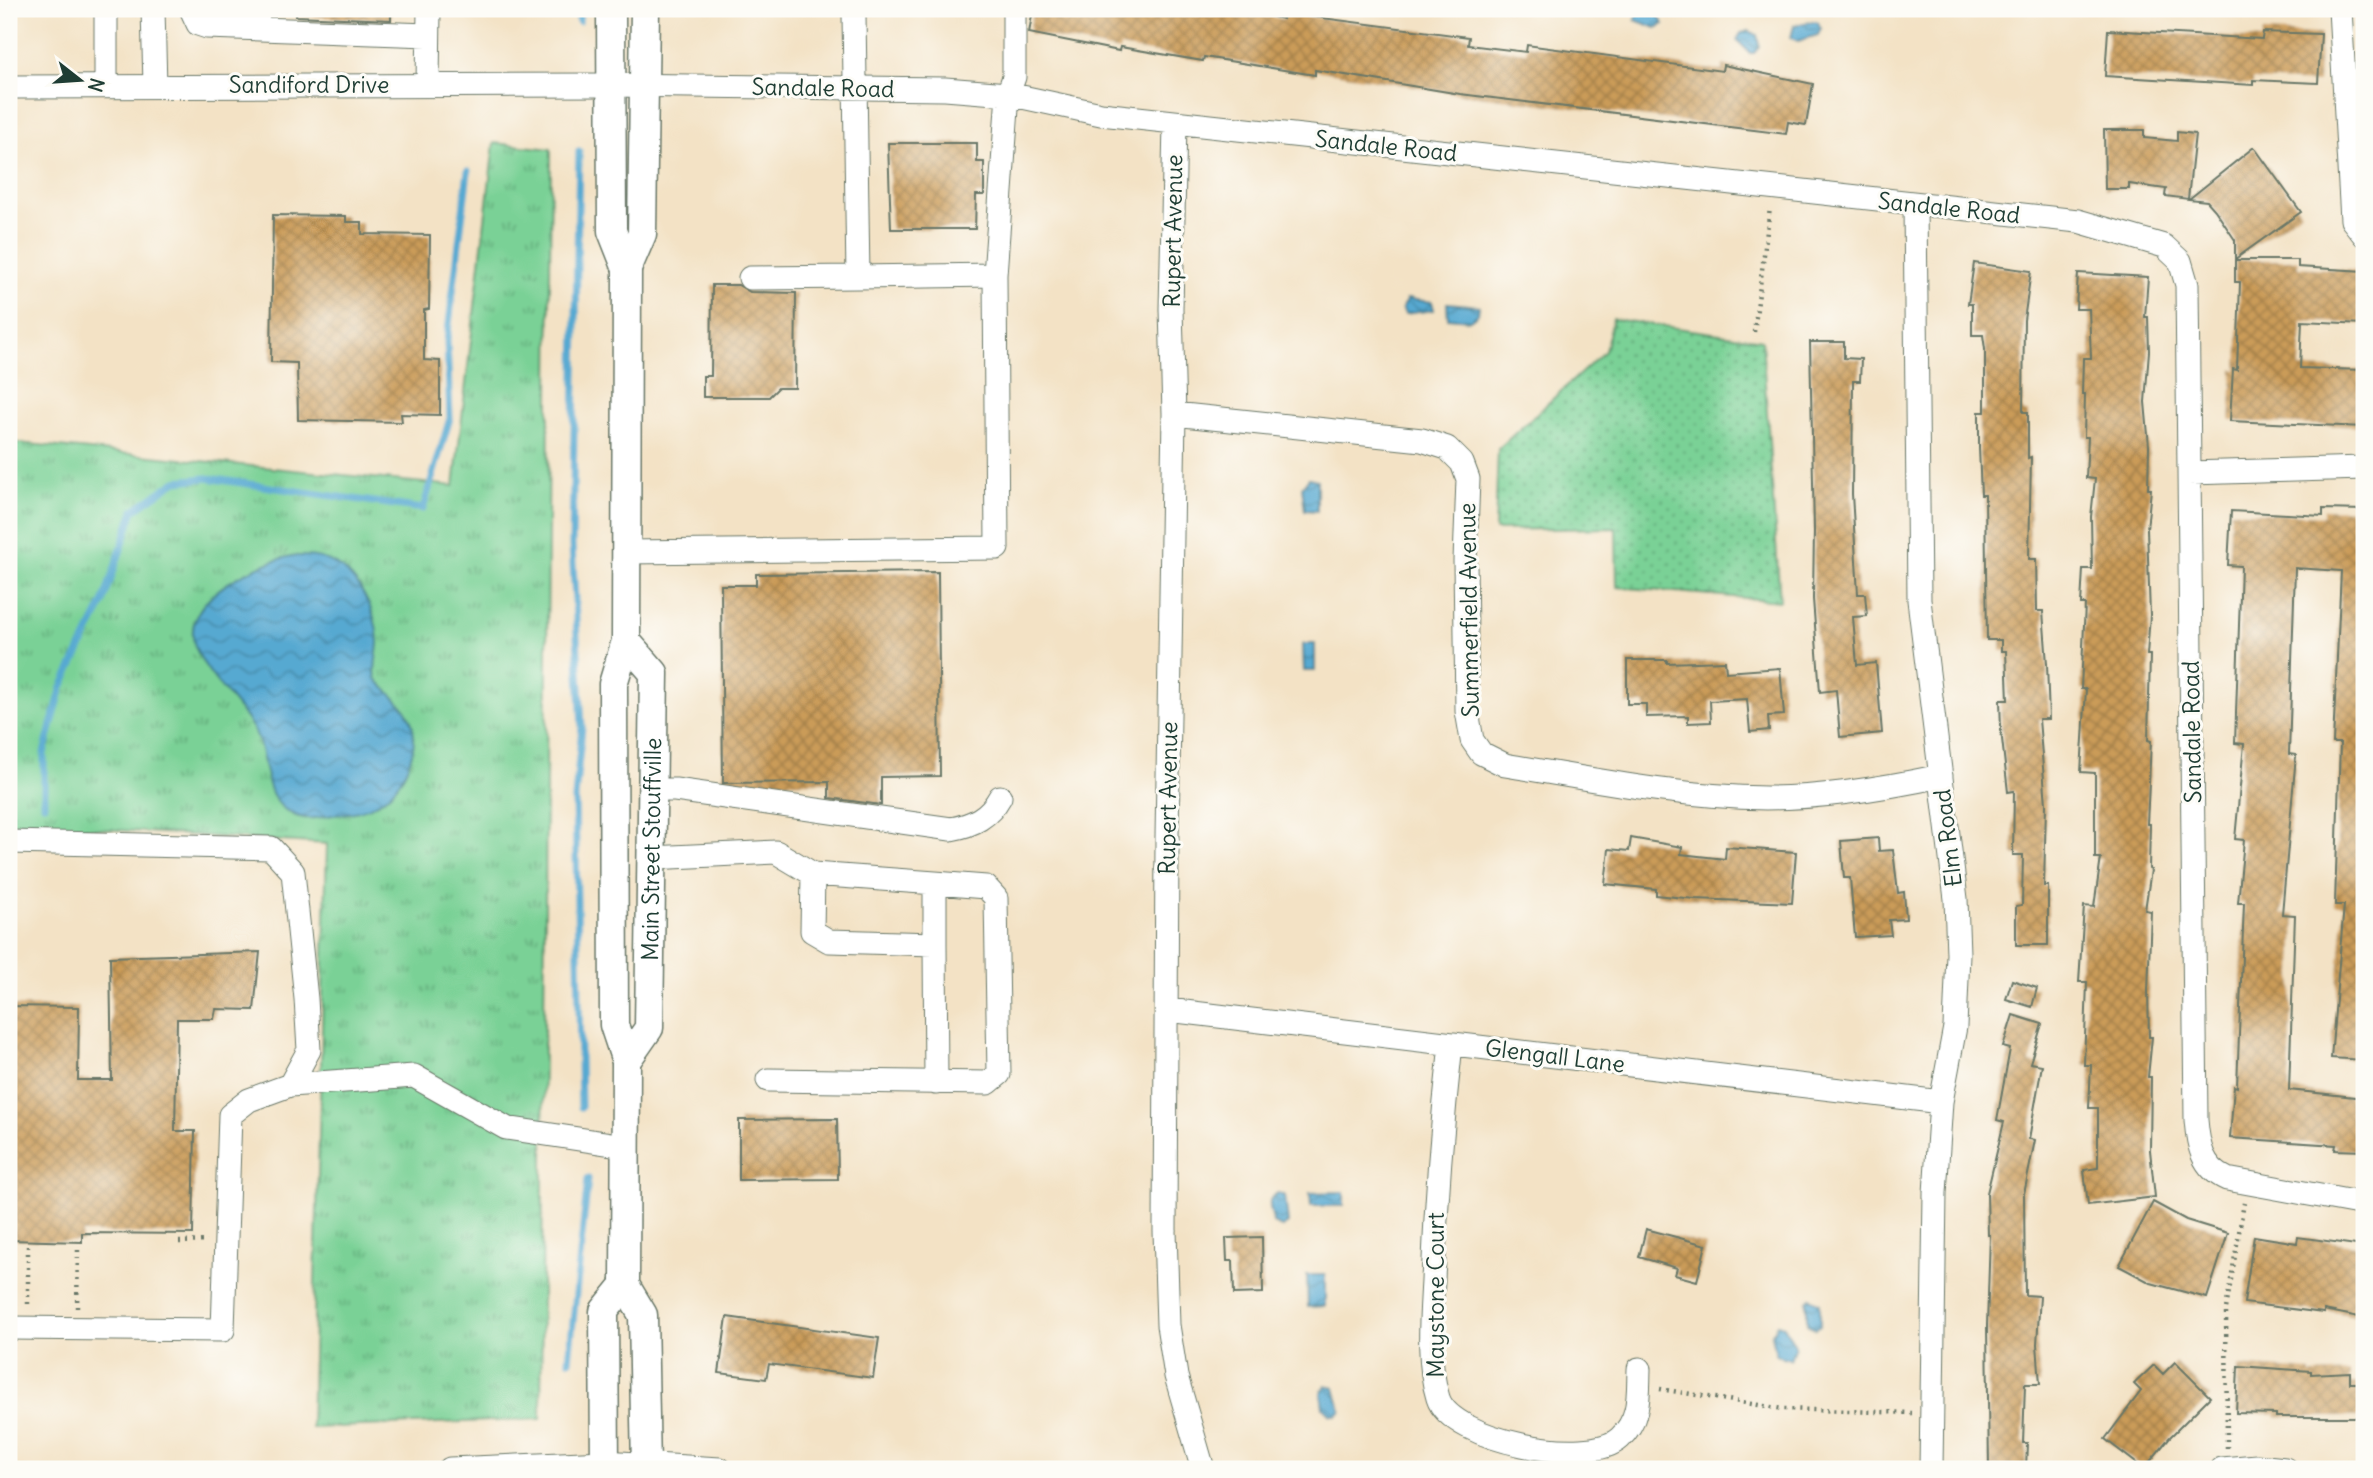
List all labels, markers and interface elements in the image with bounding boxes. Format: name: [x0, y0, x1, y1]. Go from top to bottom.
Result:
north arrow: [46, 46, 116, 116]
street label: Sandiford Drive: [229, 70, 389, 99]
street label: Sandale Road: [751, 72, 895, 103]
text: N: [83, 75, 110, 95]
street label: Sandale Road: [1313, 124, 1459, 167]
street label: Rupert Avenue: [1157, 154, 1188, 308]
street label: Sandale Road: [1876, 186, 2022, 229]
street label: Summerfield Avenue: [1452, 502, 1485, 718]
street label: Sandale Road: [2176, 660, 2207, 804]
street label: Rupert Avenue: [1152, 721, 1183, 875]
street label: Main Street Stouffville: [635, 737, 667, 961]
street label: Elm Road: [1927, 788, 1968, 889]
street label: Glengall Lane: [1484, 1033, 1627, 1078]
street label: Maystone Court: [1421, 1212, 1450, 1378]

